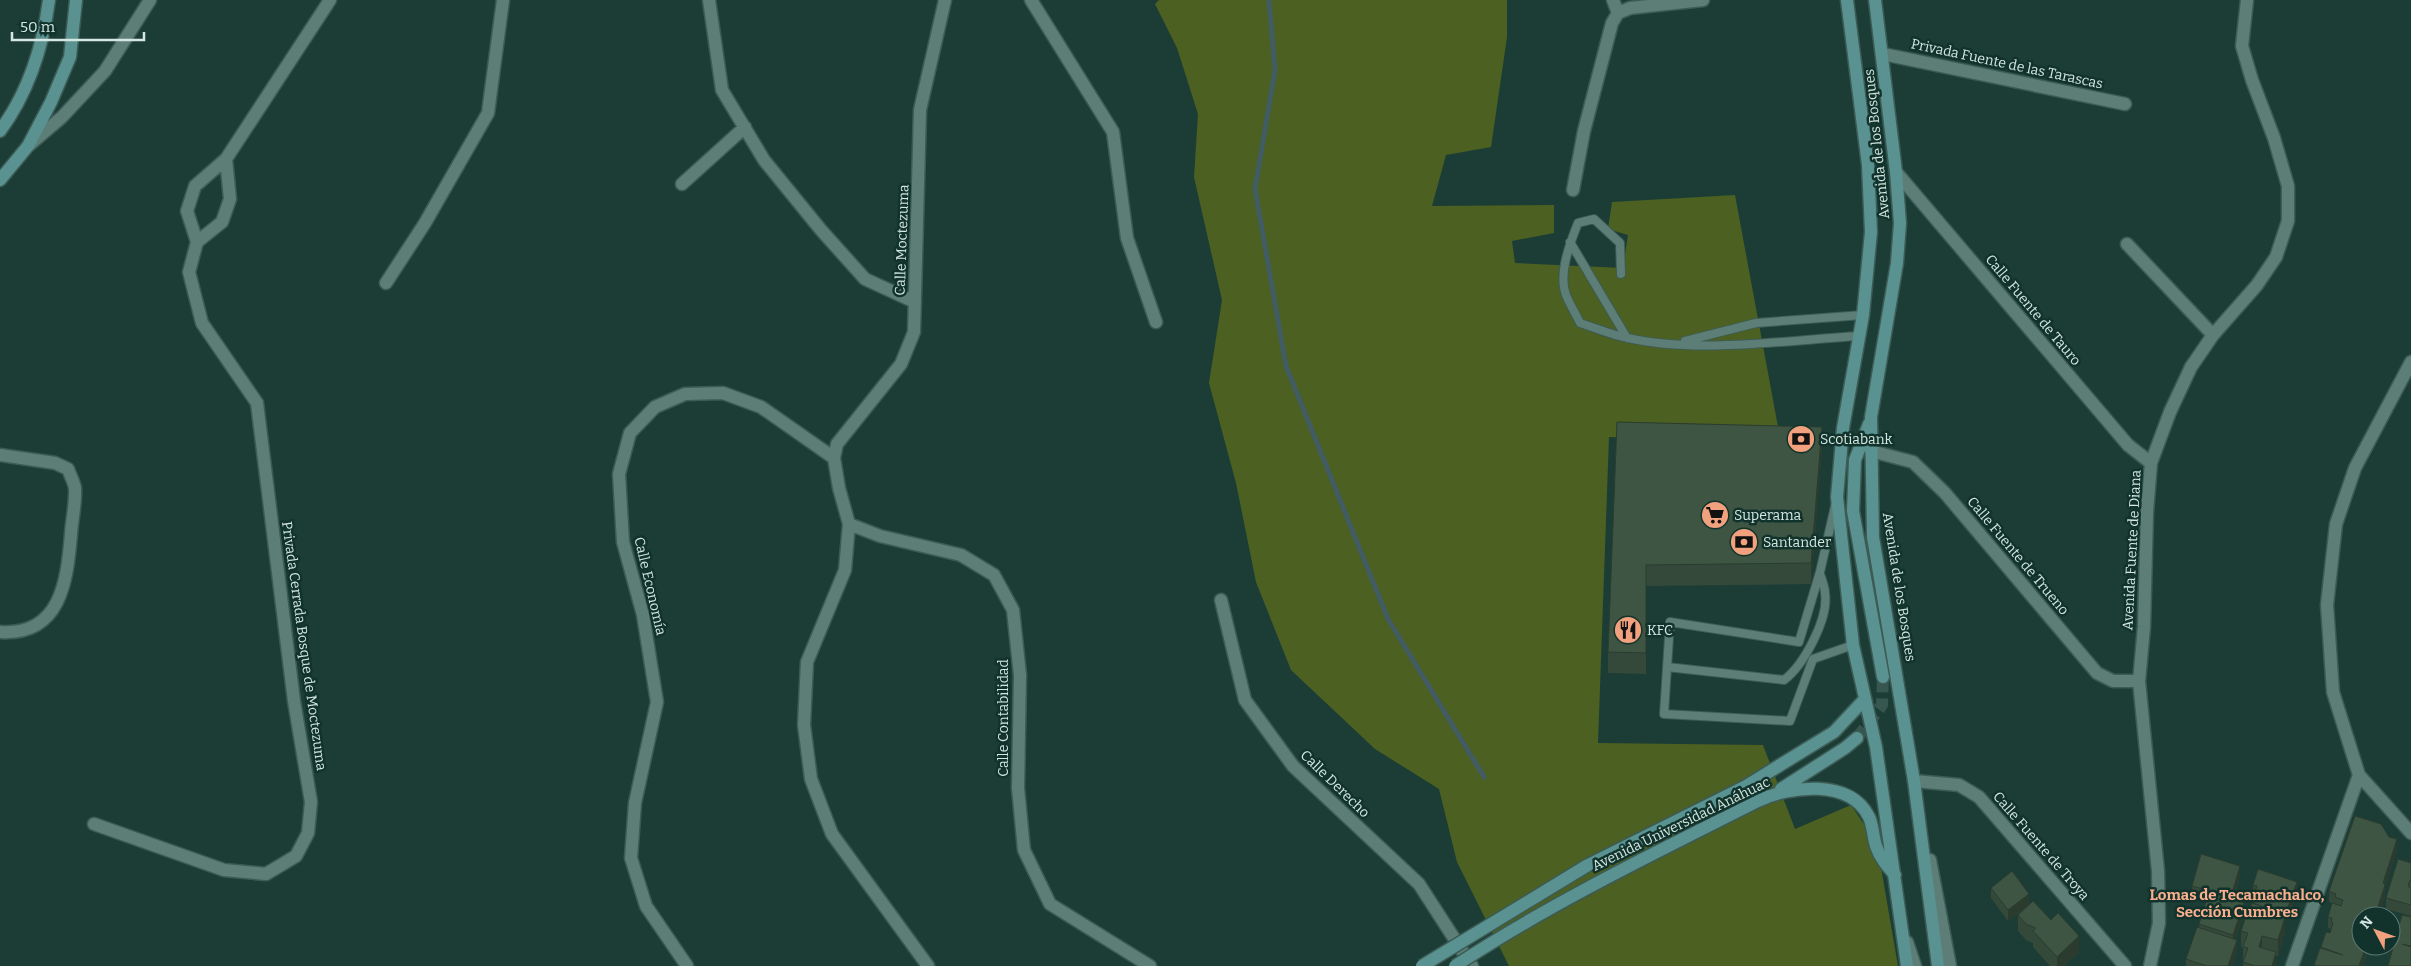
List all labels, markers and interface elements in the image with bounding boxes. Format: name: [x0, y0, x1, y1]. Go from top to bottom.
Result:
scale bar: [12, 10, 145, 42]
text: 50 m: [20, 18, 56, 36]
street label: Privada Fuente de las Tarascas: [1909, 35, 2105, 93]
street label: Avenida de los Bosques: [1861, 68, 1893, 220]
street label: Calle Moctezuma: [892, 184, 912, 296]
street label: Calle Fuente de Tauro: [1982, 251, 2084, 369]
bank icon: Scotiabank: [1786, 424, 1816, 454]
place label: Scotiabank: [1820, 431, 1893, 448]
street label: Avenida Fuente de Diana: [2119, 469, 2145, 631]
street label: Calle Fuente de Trueno: [1964, 493, 2072, 619]
supermarket icon: Superama: [1700, 500, 1730, 530]
place label: Superama: [1734, 507, 1802, 524]
street label: Avenida de los Bosques: [1879, 511, 1919, 663]
street label: Privada Cerrada Bosque de Moctezuma: [278, 520, 330, 772]
bank icon: Santander: [1729, 527, 1759, 557]
place label: Santander: [1763, 534, 1831, 551]
street label: Calle Economía: [630, 535, 670, 637]
restaurant icon: KFC: [1613, 615, 1643, 645]
place label: KFC: [1647, 622, 1673, 639]
street label: Calle Contabilidad: [995, 659, 1012, 777]
street label: Calle Derecho: [1297, 747, 1373, 821]
street label: Avenida Universidad Anáhuac: [1589, 773, 1773, 875]
street label: Calle Fuente de Troya: [1989, 788, 2093, 904]
district label: Lomas de Tecamachalco, Sección Cumbres: [2150, 886, 2325, 921]
north arrow: [2351, 906, 2401, 956]
text: N: [2357, 913, 2377, 932]

